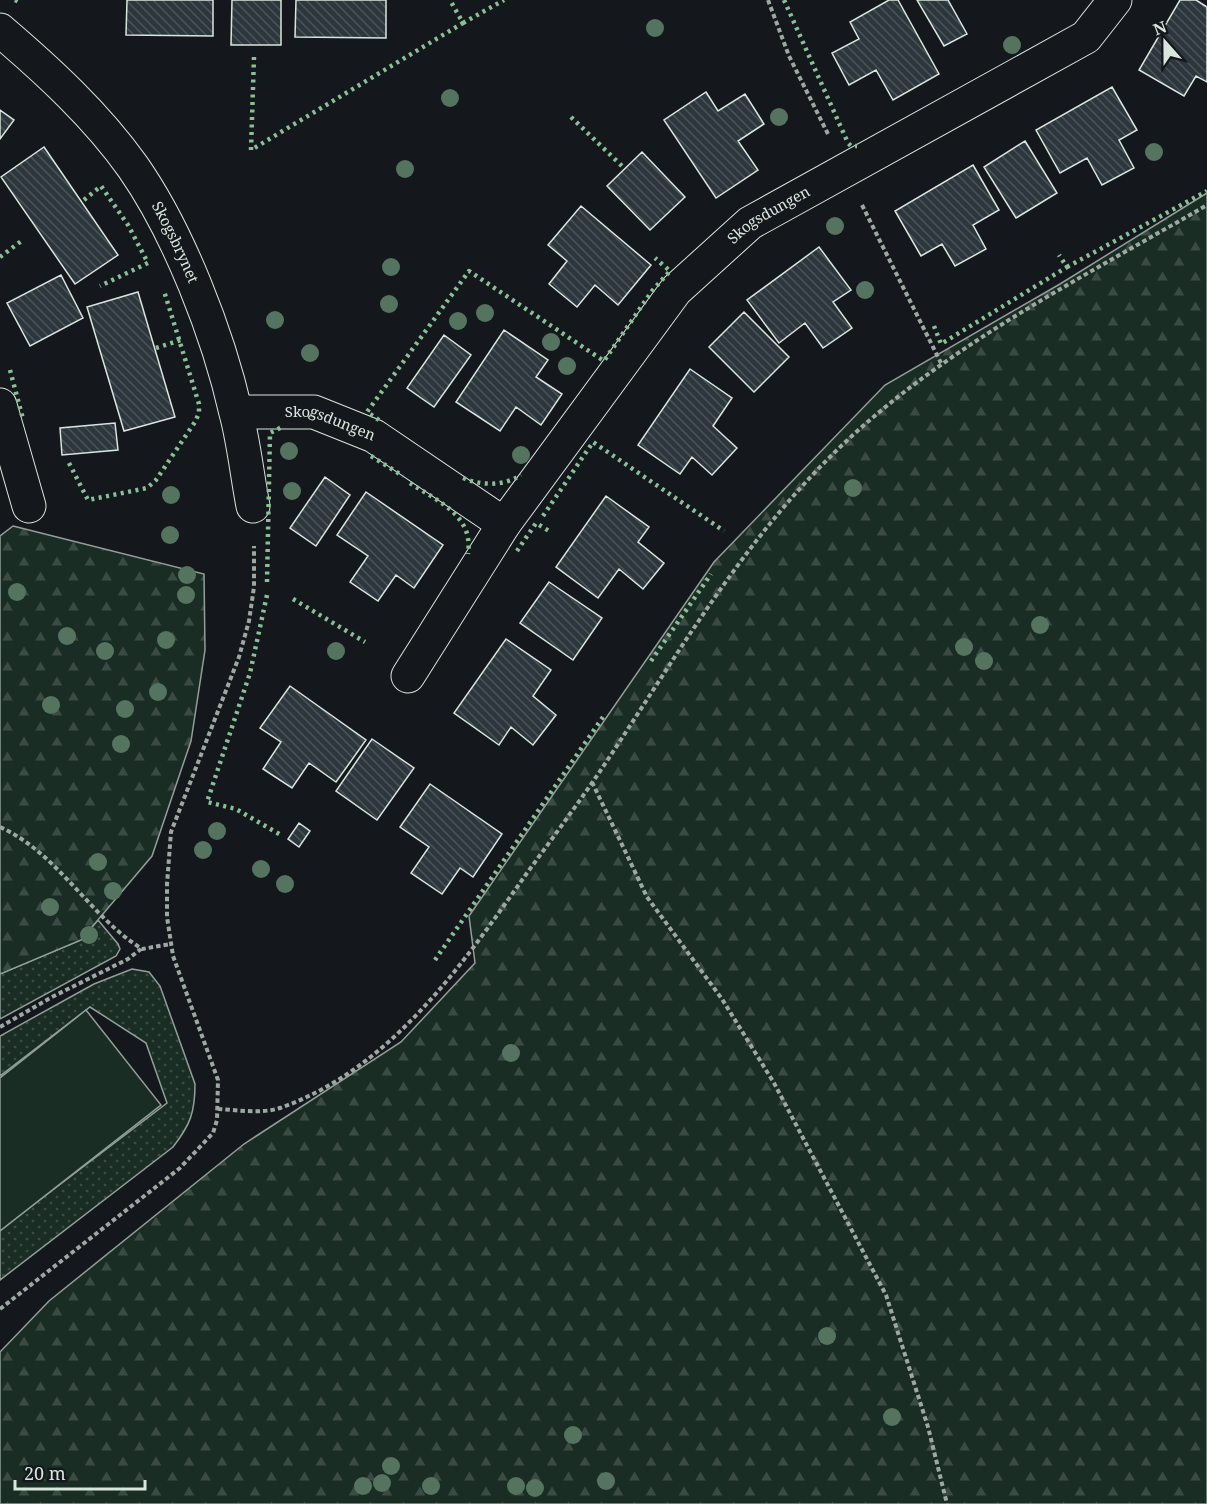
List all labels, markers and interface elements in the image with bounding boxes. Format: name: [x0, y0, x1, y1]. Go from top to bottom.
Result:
north arrow: [1135, 12, 1195, 72]
text: N: [1150, 15, 1170, 41]
street label: Skogsdungen: [723, 181, 814, 248]
street label: Skogsbrynet: [148, 198, 204, 286]
street label: Skogsdungen: [285, 400, 379, 445]
scale bar: [15, 1453, 146, 1491]
text: 20 m: [24, 1461, 66, 1485]

